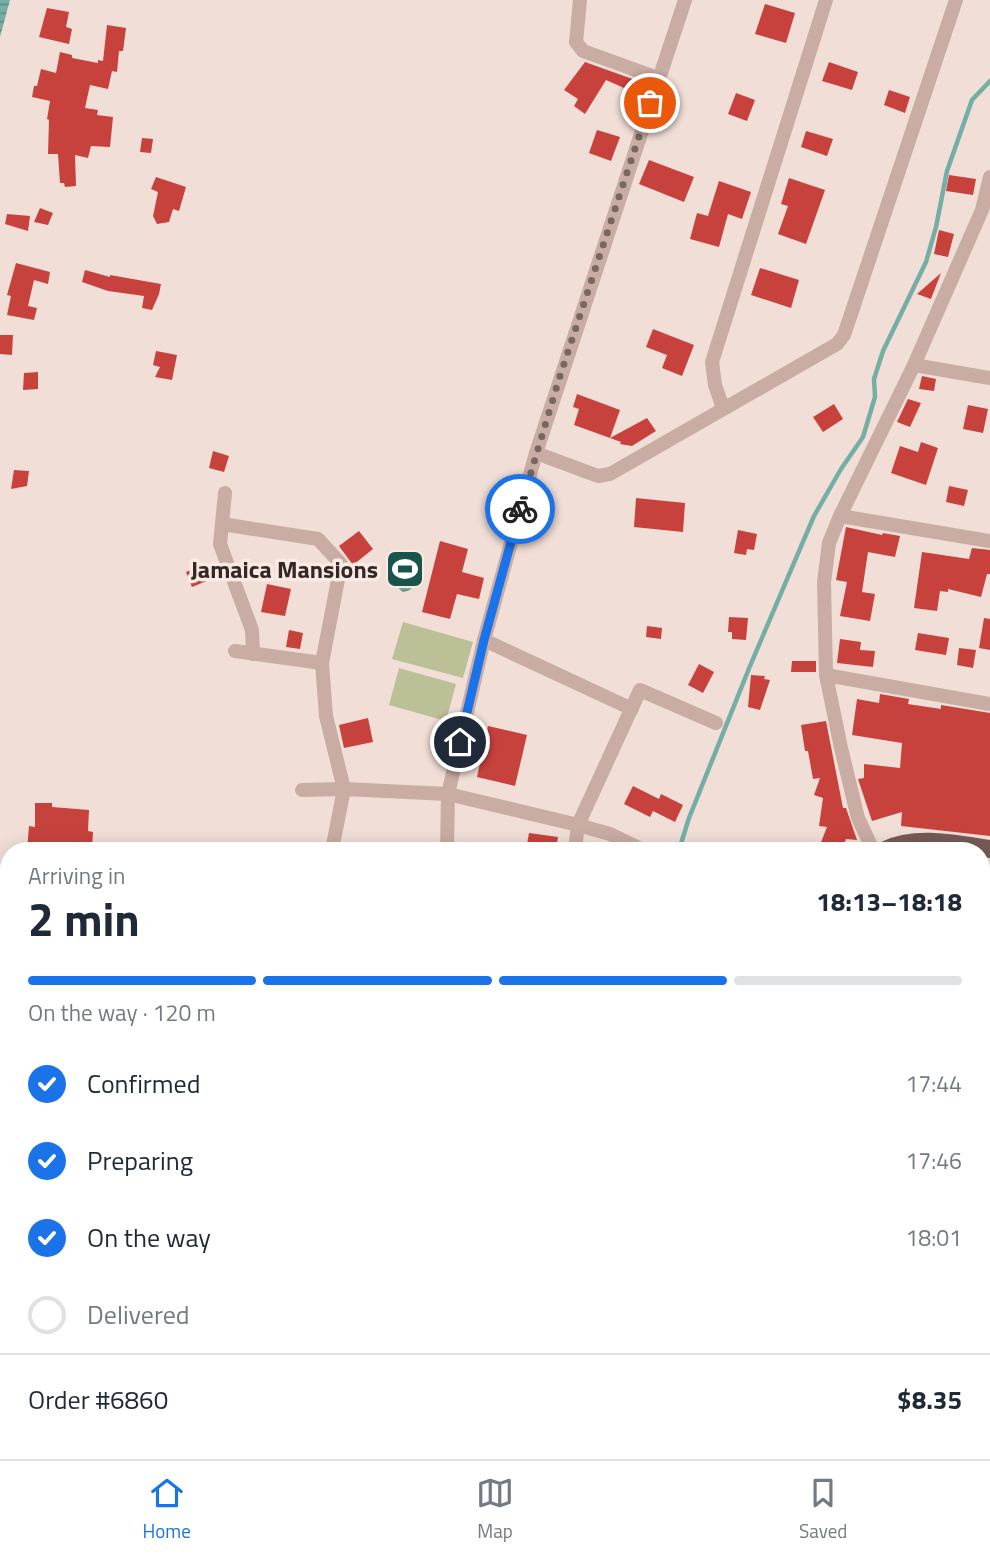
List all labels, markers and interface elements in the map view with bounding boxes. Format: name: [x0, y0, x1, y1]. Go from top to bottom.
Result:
pin: [620, 73, 680, 133]
icon: bag: [631, 84, 669, 122]
courier: [485, 474, 555, 544]
icon: bike: [501, 490, 539, 528]
sports icon: Jamaica Mansions: [384, 548, 426, 590]
place label: Jamaica Mansions: [191, 551, 378, 587]
pin: [430, 712, 490, 772]
icon: home: [441, 723, 479, 761]
text: Arriving in: [28, 858, 125, 893]
text: 18:13–18:18: [816, 882, 962, 921]
text: 2 min: [28, 884, 140, 954]
text: On the way · 120 m: [28, 995, 216, 1030]
text: Confirmed: [87, 1064, 201, 1103]
icon: check: [28, 1065, 66, 1103]
text: 17:44: [905, 1066, 962, 1101]
text: Preparing: [87, 1141, 193, 1180]
icon: check: [28, 1142, 66, 1180]
text: 17:46: [905, 1143, 962, 1178]
text: On the way: [87, 1218, 211, 1257]
icon: check: [28, 1219, 66, 1257]
text: 18:01: [905, 1220, 962, 1255]
text: Delivered: [87, 1295, 190, 1334]
text: Order #6860: [28, 1380, 168, 1419]
text: $8.35: [897, 1380, 962, 1419]
tab: Home: [143, 1474, 191, 1545]
tab: Map: [476, 1474, 514, 1545]
tab: Saved: [799, 1474, 847, 1545]

